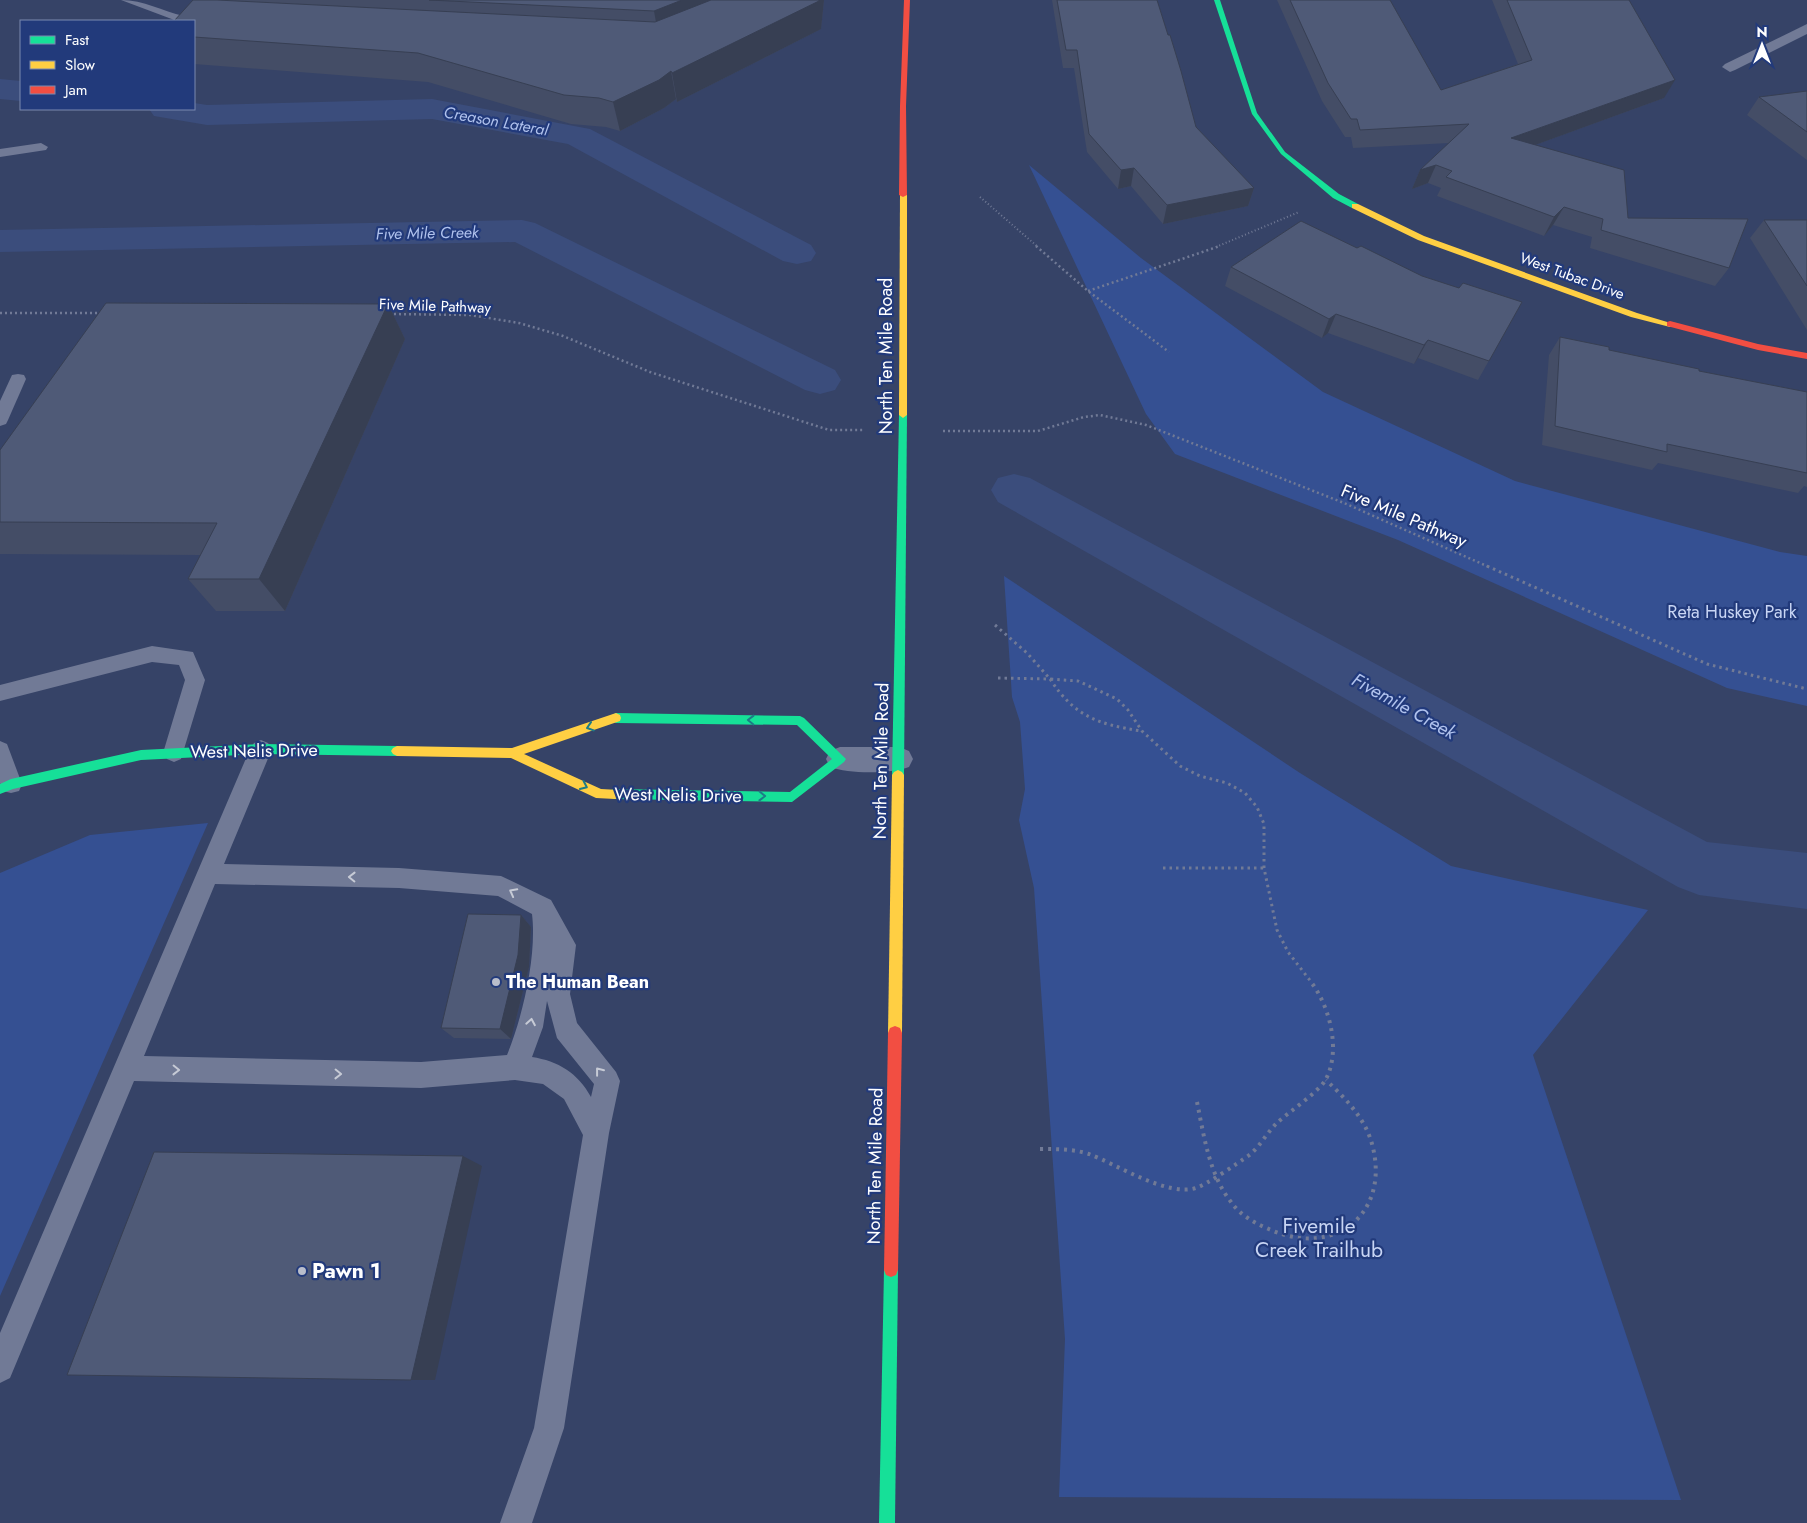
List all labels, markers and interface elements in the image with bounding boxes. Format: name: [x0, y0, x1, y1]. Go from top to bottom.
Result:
legend: [20, 20, 195, 110]
north arrow: [1737, 20, 1787, 70]
text: N: [1756, 22, 1768, 42]
text: Fast: [65, 29, 89, 51]
text: Slow: [65, 54, 96, 76]
text: Jam: [63, 79, 88, 101]
water label: Creason Lateral: [442, 101, 551, 142]
water label: Five Mile Creek: [375, 221, 480, 245]
street label: West Tubac Drive: [1517, 247, 1628, 305]
street label: North Ten Mile Road: [873, 278, 899, 434]
street label: Five Mile Pathway: [379, 293, 492, 319]
street label: Five Mile Pathway: [1337, 478, 1471, 554]
park label: Reta Huskey Park: [1667, 599, 1797, 625]
water label: Fivemile Creek: [1347, 666, 1462, 746]
street label: North Ten Mile Road: [867, 682, 895, 840]
one-way arrow: [747, 715, 754, 725]
one-way arrow: [586, 721, 595, 731]
street label: West Nelis Drive: [190, 737, 318, 765]
one-way arrow: [579, 780, 588, 791]
street label: West Nelis Drive: [614, 781, 742, 809]
one-way arrow: [759, 791, 767, 801]
one-way arrow: [348, 872, 356, 882]
one-way arrow: [509, 888, 518, 898]
place label: The Human Bean: [506, 969, 649, 995]
marker: The Human Bean: [490, 976, 502, 988]
one-way arrow: [526, 1017, 536, 1026]
one-way arrow: [172, 1064, 180, 1075]
one-way arrow: [334, 1068, 342, 1079]
one-way arrow: [596, 1068, 604, 1077]
street label: North Ten Mile Road: [861, 1087, 889, 1245]
park label: Fivemile Creek Trailhub: [1255, 1211, 1383, 1265]
place label: Pawn 1: [312, 1256, 381, 1286]
marker: Pawn 1: [296, 1265, 308, 1277]

